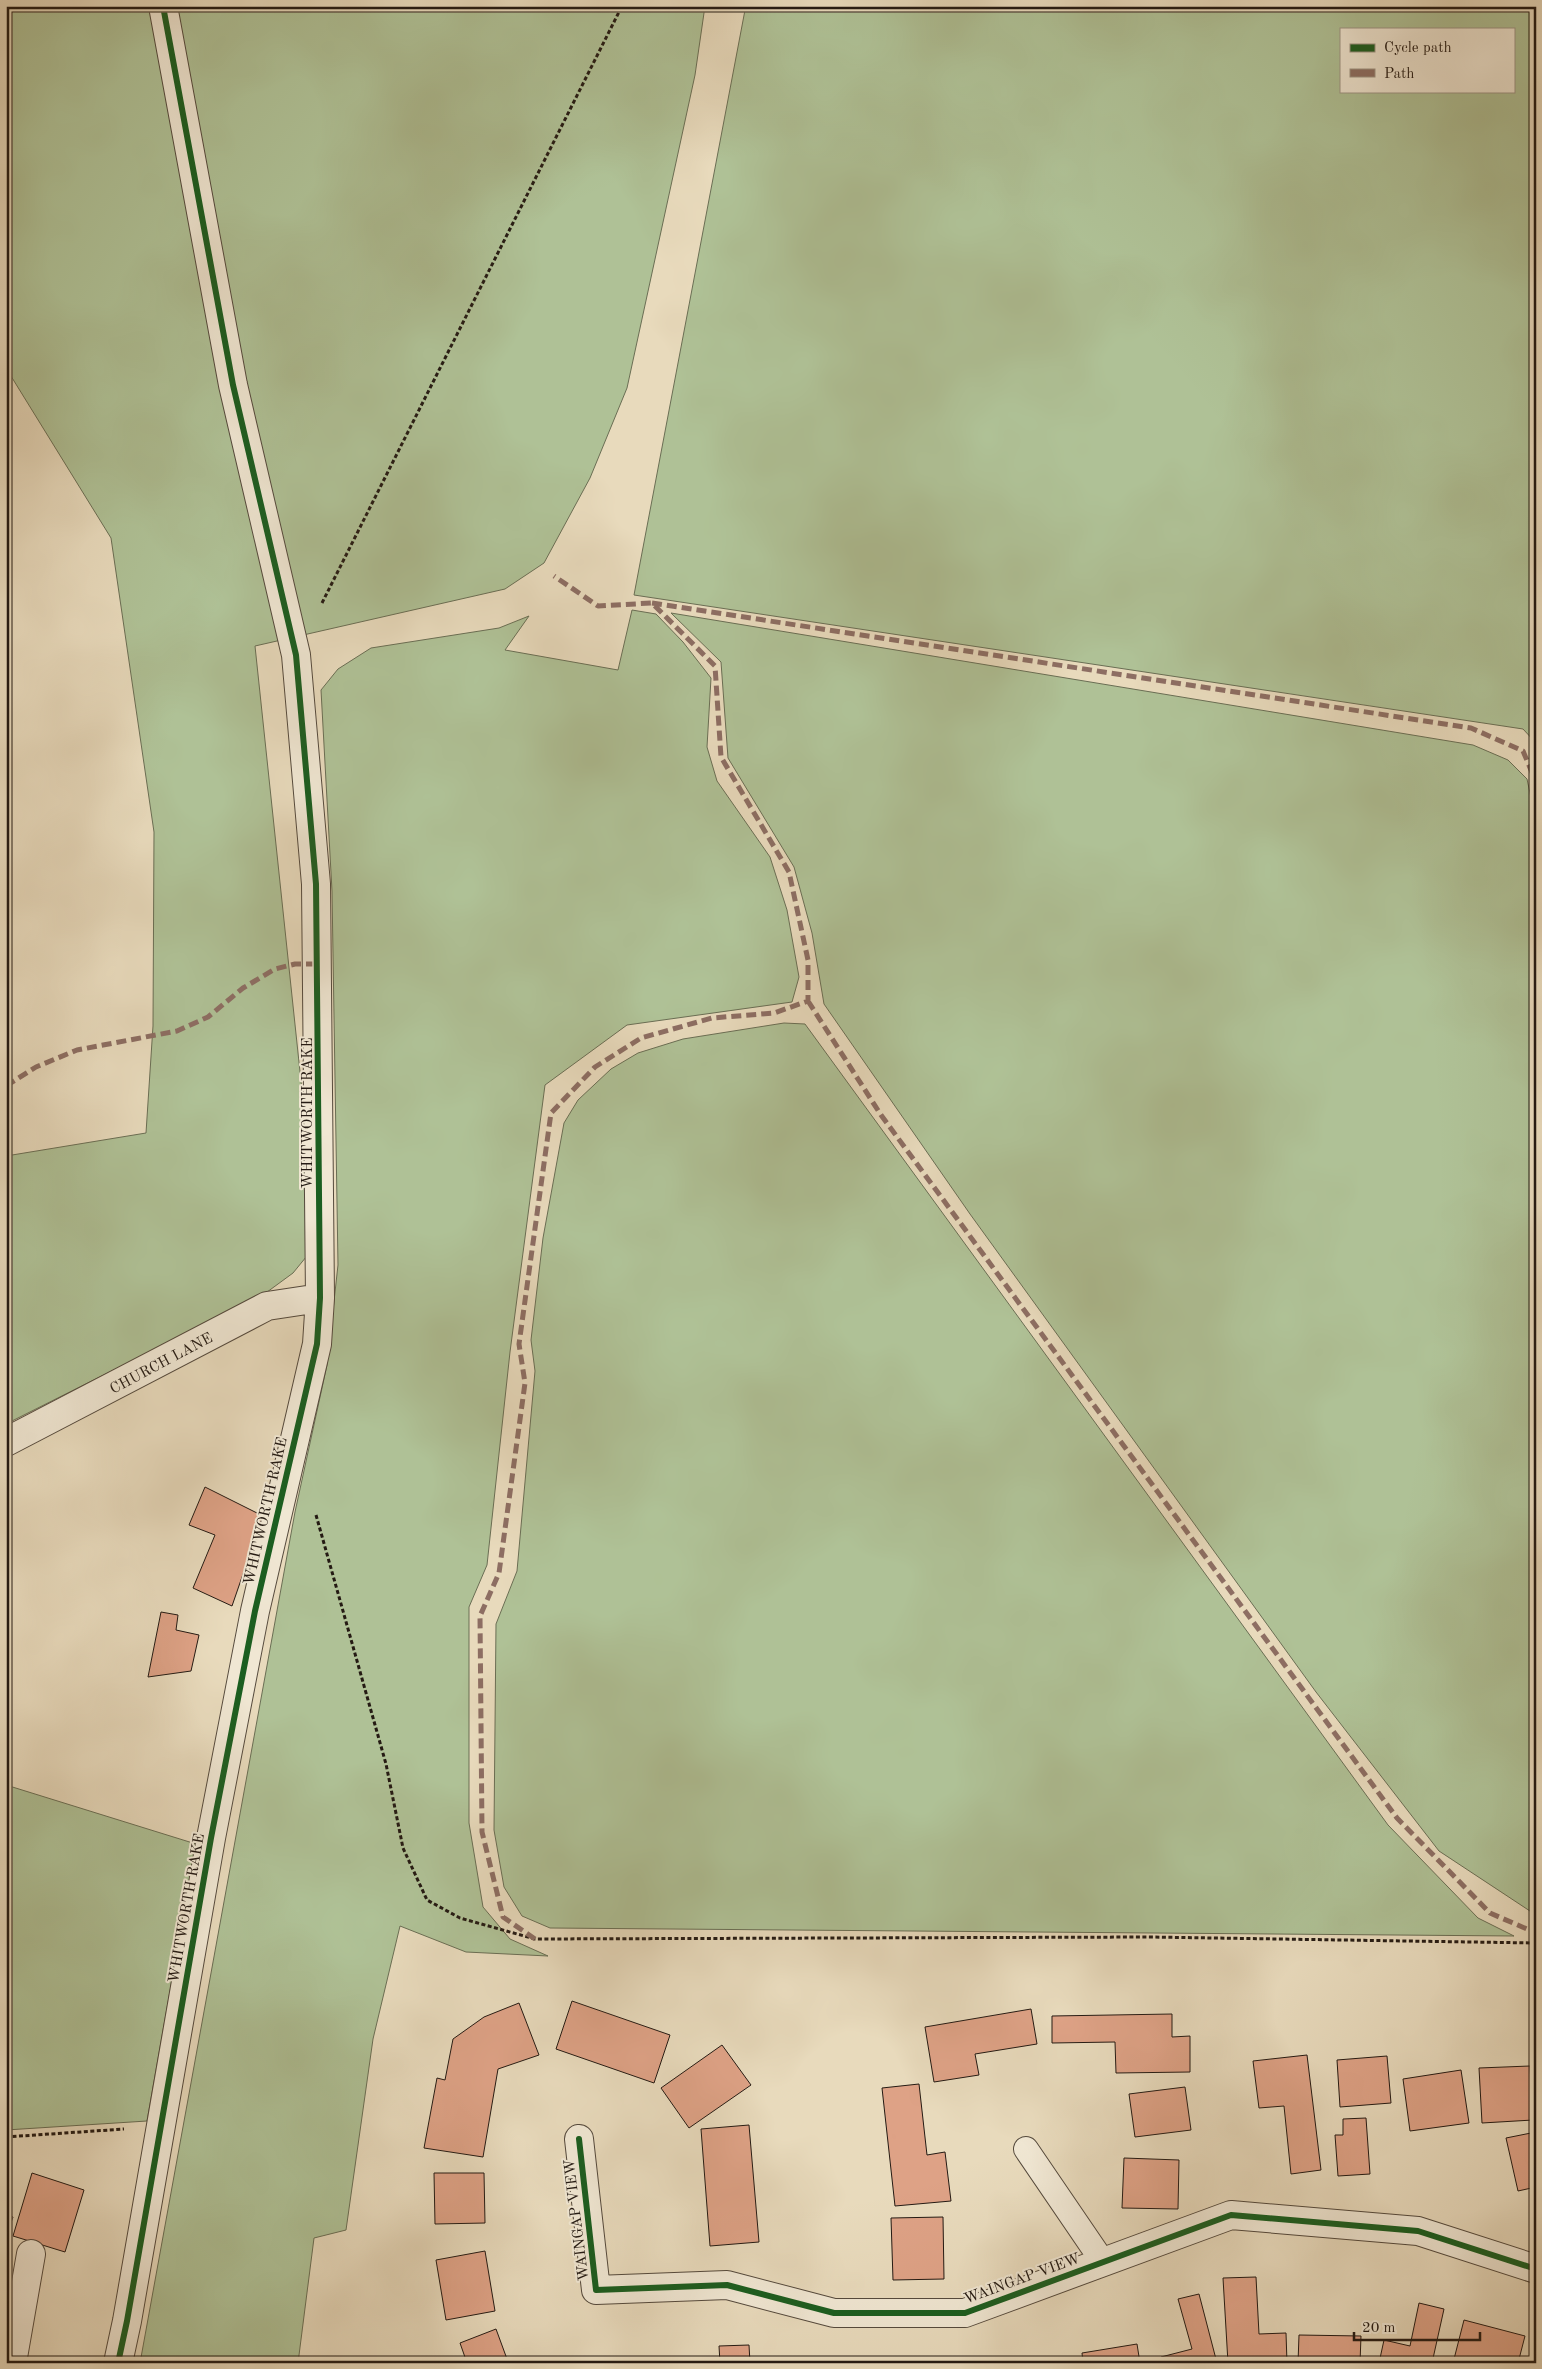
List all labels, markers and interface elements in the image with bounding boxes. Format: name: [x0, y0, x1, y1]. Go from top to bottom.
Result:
legend: [1340, 28, 1514, 92]
text: Cycle path: [1384, 41, 1452, 56]
text: Path: [1384, 67, 1414, 82]
street label: WHITWORTH RAKE: [301, 1037, 316, 1189]
street label: CHURCH LANE: [108, 1331, 215, 1398]
street label: WHITWORTH RAKE: [242, 1436, 291, 1587]
street label: WHITWORTH RAKE: [167, 1832, 208, 1984]
street label: WAINGAP VIEW: [563, 2158, 592, 2282]
street label: WAINGAP VIEW: [962, 2251, 1083, 2307]
scale bar: [1354, 2309, 1481, 2341]
text: 20 m: [1362, 2321, 1396, 2336]

